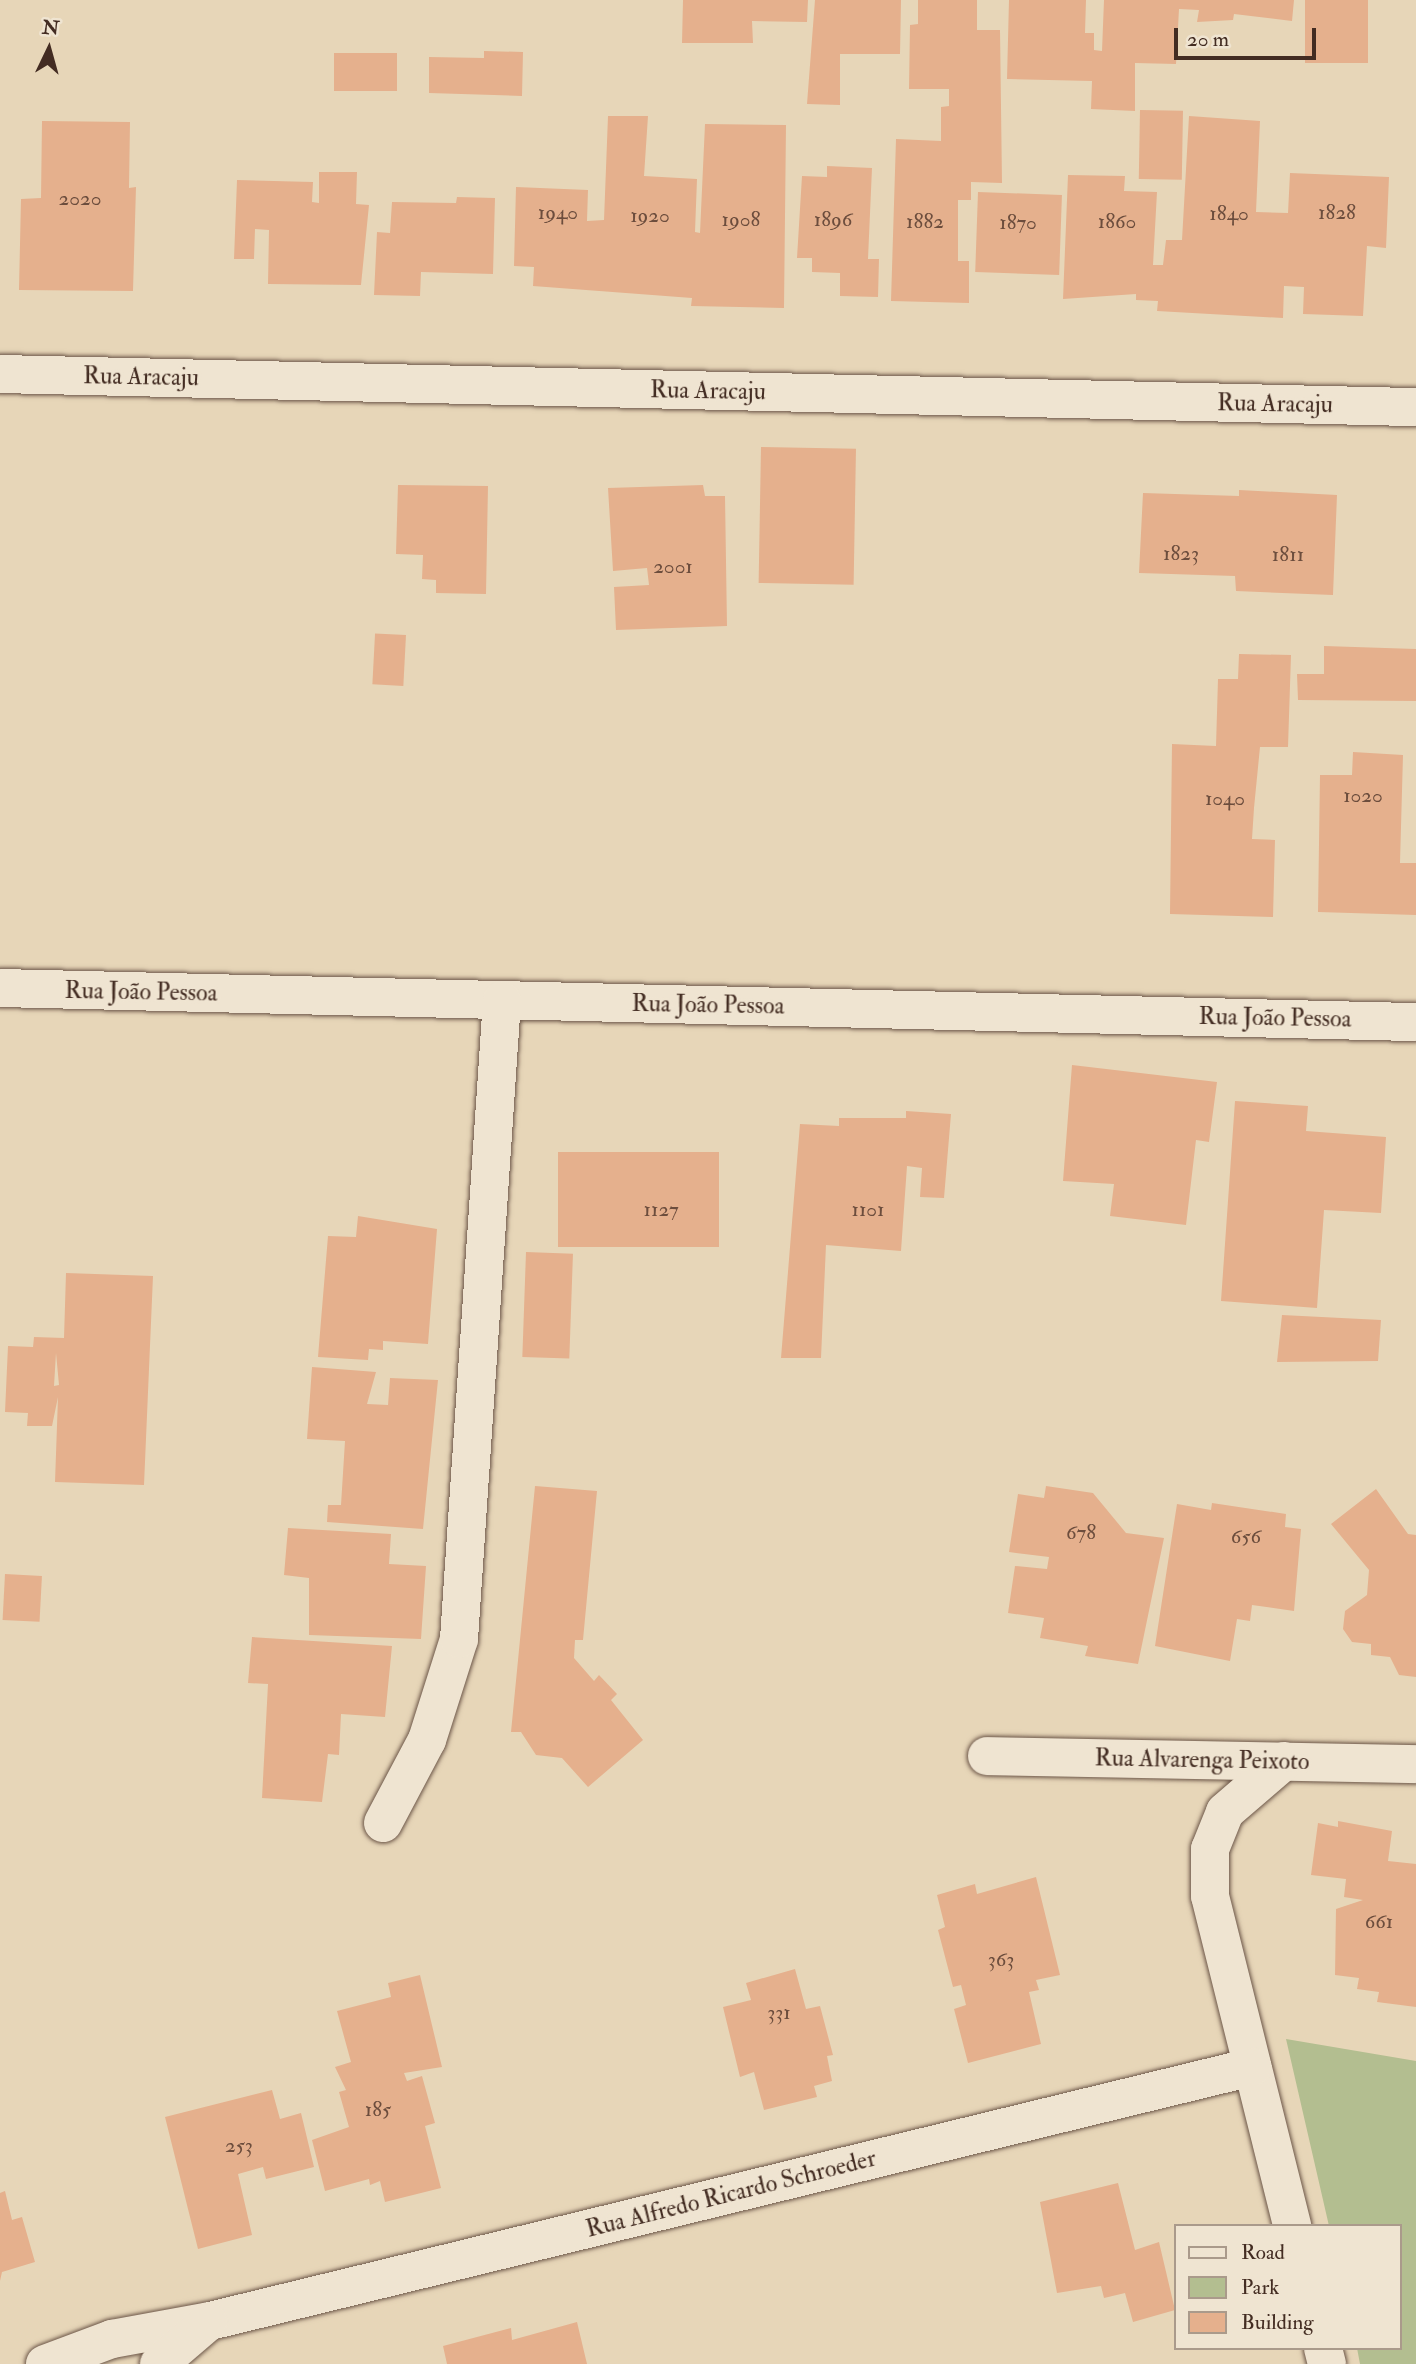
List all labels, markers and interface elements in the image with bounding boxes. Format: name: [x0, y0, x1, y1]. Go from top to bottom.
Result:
north arrow: [14, 14, 84, 84]
scale bar: [1178, 14, 1320, 58]
text: N: [41, 15, 60, 41]
text: 20 m: [1187, 26, 1229, 53]
house number: 2020: [59, 186, 101, 212]
house number: 1940: [538, 200, 578, 226]
house number: 1828: [1318, 200, 1356, 226]
house number: 1840: [1209, 201, 1249, 227]
house number: 1920: [630, 203, 670, 229]
house number: 1908: [722, 207, 760, 233]
house number: 1896: [814, 207, 852, 233]
house number: 1882: [906, 209, 944, 235]
house number: 1860: [1098, 209, 1136, 235]
house number: 1870: [999, 210, 1037, 236]
street label: Rua Aracaju: [83, 362, 199, 392]
street label: Rua Aracaju: [650, 376, 766, 406]
street label: Rua Aracaju: [1217, 389, 1333, 419]
house number: 1823: [1163, 541, 1199, 567]
house number: 1811: [1272, 542, 1304, 568]
house number: 2001: [653, 554, 693, 580]
house number: 1020: [1343, 783, 1383, 809]
house number: 1040: [1205, 786, 1245, 812]
street label: Rua João Pessoa: [64, 976, 218, 1008]
street label: Rua João Pessoa: [631, 989, 785, 1021]
street label: Rua João Pessoa: [1198, 1002, 1352, 1034]
house number: 1127: [643, 1197, 679, 1223]
house number: 1101: [852, 1197, 884, 1223]
house number: 678: [1066, 1520, 1096, 1546]
house number: 656: [1231, 1524, 1261, 1550]
street label: Rua Alvarenga Peixoto: [1094, 1744, 1310, 1776]
house number: 661: [1365, 1909, 1393, 1935]
house number: 363: [988, 1947, 1014, 1973]
house number: 331: [767, 2000, 791, 2026]
house number: 185: [365, 2097, 391, 2123]
house number: 253: [225, 2133, 253, 2159]
street label: Rua Alfredo Ricardo Schroeder: [583, 2144, 879, 2244]
legend: [1174, 2224, 1402, 2350]
text: Road: [1241, 2239, 1285, 2266]
text: Park: [1241, 2274, 1279, 2301]
text: Building: [1241, 2309, 1314, 2336]

